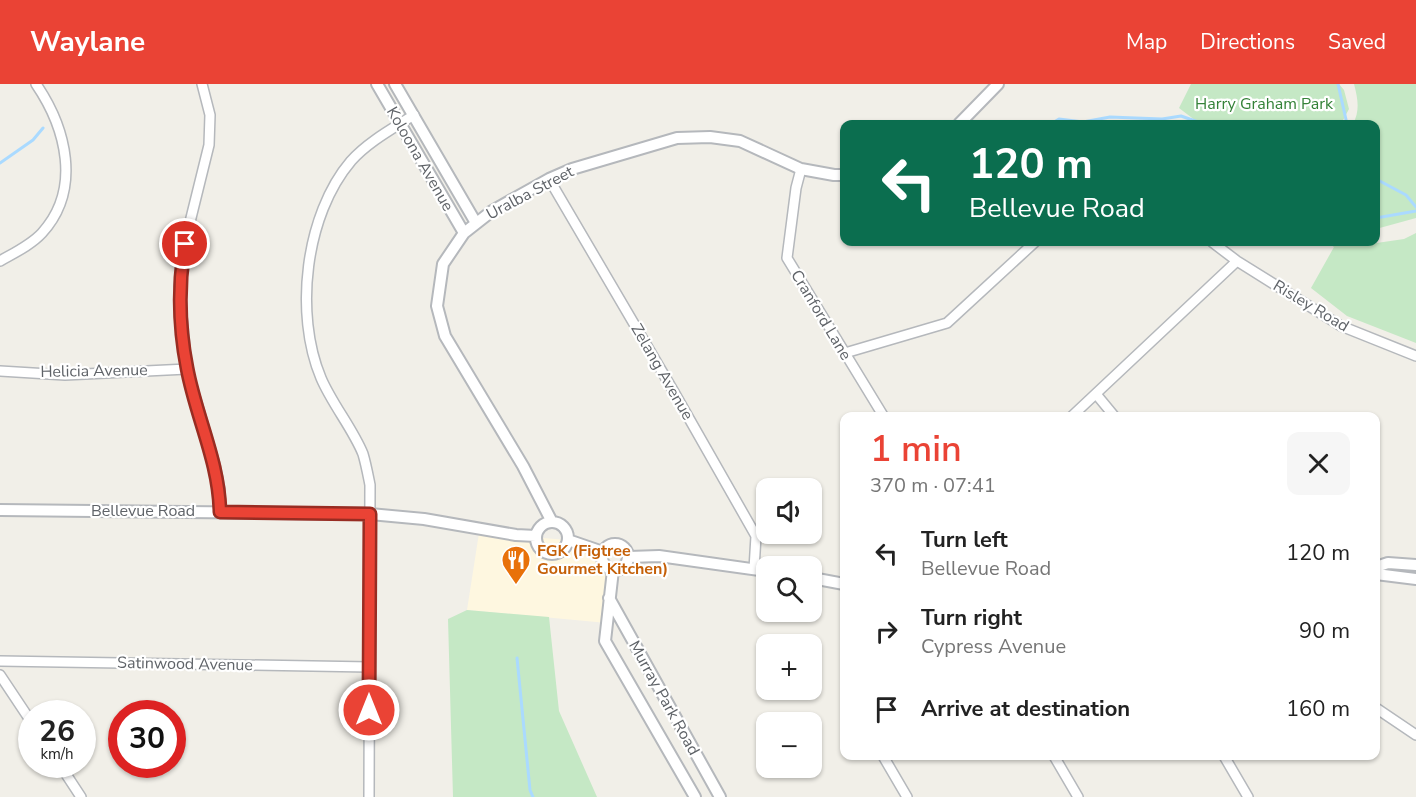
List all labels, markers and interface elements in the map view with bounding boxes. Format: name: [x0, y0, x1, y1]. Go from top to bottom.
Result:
text: Waylane: [30, 23, 145, 61]
text: Map: [1126, 28, 1167, 56]
text: Directions: [1200, 28, 1295, 56]
text: Saved: [1328, 28, 1386, 56]
park label: Harry Graham Park: [1195, 93, 1334, 115]
street label: Koloona Avenue: [381, 103, 459, 215]
text: 120 m: [969, 136, 1093, 193]
icon: left: [870, 144, 948, 222]
street label: Uralba Street: [482, 161, 578, 225]
text: Bellevue Road: [969, 190, 1145, 227]
pin: [159, 218, 210, 269]
icon: arrive: [168, 227, 201, 260]
street label: Cranford Lane: [785, 266, 857, 364]
street label: Risley Road: [1269, 275, 1353, 337]
street label: Zelang Avenue: [625, 320, 699, 424]
street label: Helicia Avenue: [40, 359, 148, 383]
text: 1 min: [870, 425, 962, 474]
button: close: [1287, 432, 1350, 495]
text: 370 m · 07:41: [870, 472, 996, 499]
map controls: [756, 478, 822, 778]
button: sound: [756, 478, 822, 544]
street label: Bellevue Road: [91, 500, 195, 522]
text: Turn left: [921, 525, 1008, 555]
icon: left: [870, 537, 903, 570]
text: 120 m: [1286, 538, 1350, 568]
place label: FGK (Figtree Gourmet Kitchen): [537, 540, 668, 580]
restaurant icon: FGK (Figtree Gourmet Kitchen): [500, 544, 532, 586]
text: Bellevue Road: [921, 555, 1051, 582]
button: search: [756, 556, 822, 622]
text: Turn right: [921, 603, 1022, 633]
icon: right: [870, 615, 903, 648]
text: 90 m: [1299, 616, 1350, 646]
text: Cypress Avenue: [921, 633, 1066, 660]
button: +: [756, 634, 822, 700]
street label: Murray Park Road: [623, 637, 705, 759]
street label: Satinwood Avenue: [117, 652, 253, 676]
position arrow: [337, 678, 401, 742]
icon: arrive: [870, 693, 903, 726]
text: Arrive at destination: [921, 694, 1130, 724]
text: 160 m: [1286, 694, 1350, 724]
speed limit sign: 30: [108, 700, 186, 778]
text: 26: [39, 711, 75, 752]
button: −: [756, 712, 822, 778]
text: km/h: [40, 744, 74, 764]

